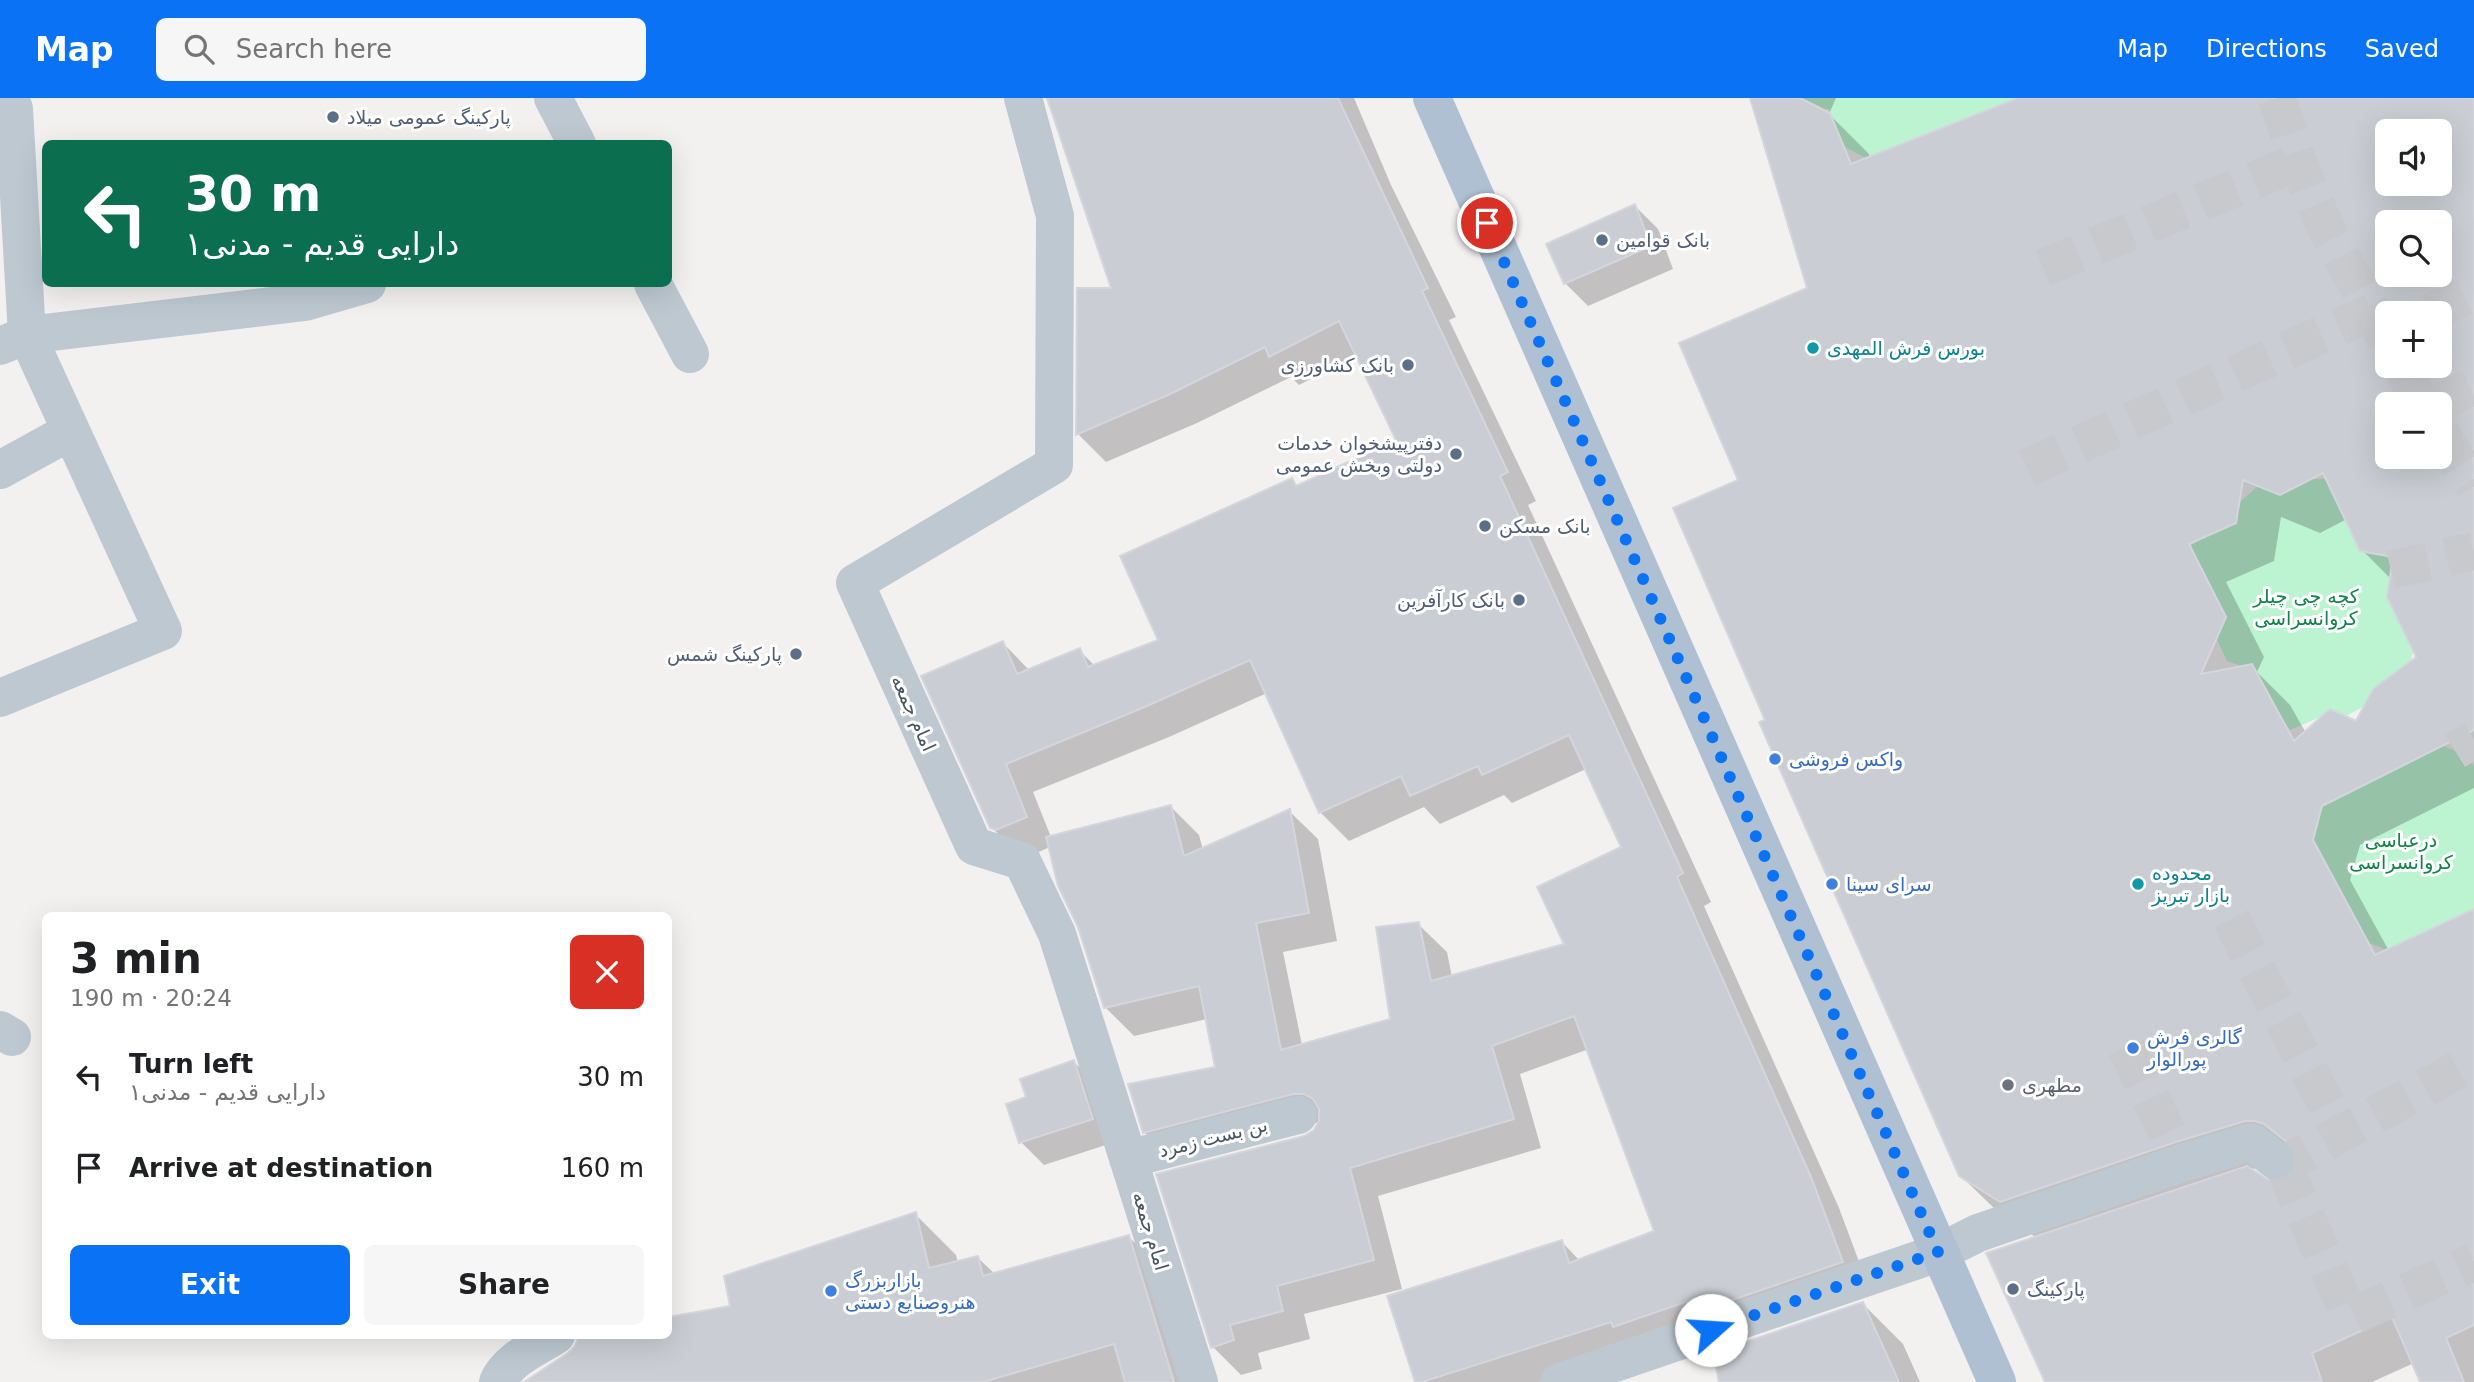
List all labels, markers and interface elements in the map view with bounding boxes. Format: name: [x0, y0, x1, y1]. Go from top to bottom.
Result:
search box: [156, 18, 646, 81]
text: Map: [35, 30, 114, 69]
icon: search: [180, 30, 218, 68]
text: Search here: [236, 34, 392, 64]
text: Map: [2117, 35, 2168, 63]
text: Directions: [2206, 35, 2327, 63]
text: Saved: [2365, 35, 2439, 63]
place label: پارکینگ عمومی میلاد: [347, 106, 511, 129]
marker: پارکینگ عمومی میلاد: [325, 109, 341, 125]
map controls: [2375, 119, 2452, 469]
button: sound: [2375, 119, 2452, 196]
text: 30 m: [185, 166, 321, 223]
icon: left: [70, 168, 161, 259]
pin: [1457, 193, 1517, 253]
icon: arrive: [1468, 204, 1506, 242]
button: search: [2375, 210, 2452, 287]
text: دارایی قدیم - مدنی۱: [185, 225, 459, 263]
place label: بانک قوامین: [1616, 229, 1710, 252]
marker: بانک قوامین: [1594, 232, 1610, 248]
button: +: [2375, 301, 2452, 378]
place label: بورس فرش المهدی: [1827, 337, 1985, 360]
marker: بورس فرش المهدی: [1805, 340, 1821, 356]
place label: بانک کشاورزی: [1280, 354, 1394, 377]
marker: بانک کشاورزی: [1400, 357, 1416, 373]
button: −: [2375, 392, 2452, 469]
place label: دفترپیشخوان خدمات دولتی وبخش عمومی: [1276, 432, 1442, 477]
marker: دفترپیشخوان خدمات دولتی وبخش عمومی: [1448, 446, 1464, 462]
place label: بانک مسکن: [1499, 515, 1591, 538]
marker: بانک مسکن: [1477, 518, 1493, 534]
park label: کچه چی چیلر کروانسراسی: [2252, 585, 2360, 630]
place label: بانک کارآفرین: [1397, 588, 1505, 612]
marker: بانک کارآفرین: [1511, 592, 1527, 608]
place label: پارکینگ شمس: [667, 643, 782, 666]
marker: پارکینگ شمس: [788, 646, 804, 662]
street label: امام جمعه: [887, 671, 941, 755]
place label: واکس فروشی: [1789, 748, 1903, 771]
marker: واکس فروشی: [1767, 751, 1783, 767]
park label: درعباسی کروانسراسی: [2349, 829, 2454, 874]
place label: محدوده بازار تبریز: [2151, 862, 2230, 907]
place label: سرای سینا: [1846, 873, 1932, 896]
marker: سرای سینا: [1824, 876, 1840, 892]
marker: محدوده بازار تبریز: [2130, 876, 2146, 892]
text: 3 min: [70, 934, 202, 983]
button: close: [570, 935, 644, 1009]
text: 190 m · 20:24: [70, 985, 232, 1011]
place label: گالری فرش پورالوار: [2146, 1026, 2243, 1071]
marker: گالری فرش پورالوار: [2125, 1040, 2141, 1056]
text: Turn left: [129, 1049, 253, 1079]
icon: left: [70, 1058, 108, 1096]
text: 30 m: [577, 1062, 644, 1092]
place label: مطهری: [2022, 1074, 2082, 1097]
marker: مطهری: [2000, 1077, 2016, 1093]
text: دارایی قدیم - مدنی۱: [129, 1079, 326, 1105]
street label: بن بست زمرد: [1156, 1113, 1270, 1162]
icon: arrive: [70, 1149, 108, 1187]
text: Arrive at destination: [129, 1153, 433, 1183]
text: 160 m: [561, 1153, 644, 1183]
street label: امام جمعه: [1128, 1189, 1173, 1273]
button: Exit: [70, 1245, 350, 1325]
button: Share: [364, 1245, 644, 1325]
place label: بازاربزرگ هنروصنایع دستی: [845, 1269, 975, 1314]
place label: پارکینگ: [2027, 1278, 2085, 1301]
marker: پارکینگ: [2005, 1281, 2021, 1297]
marker: بازاربزرگ هنروصنایع دستی: [823, 1283, 839, 1299]
position arrow: [1674, 1293, 1748, 1367]

